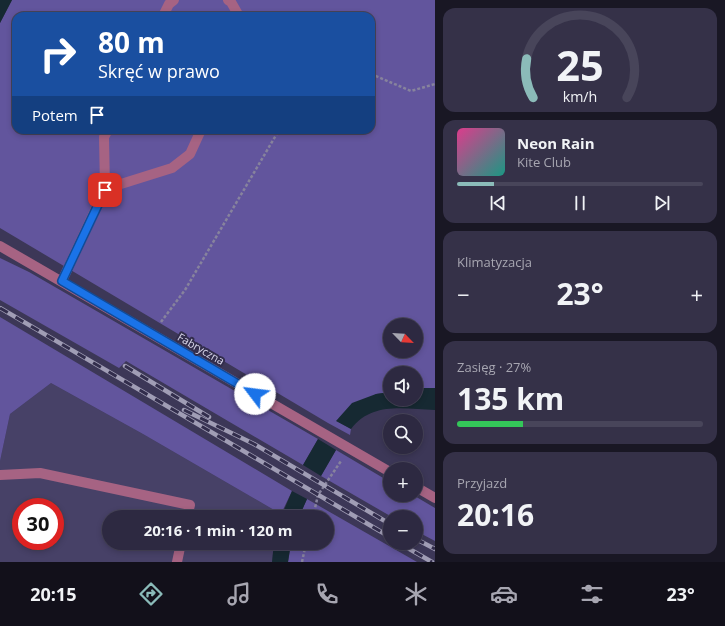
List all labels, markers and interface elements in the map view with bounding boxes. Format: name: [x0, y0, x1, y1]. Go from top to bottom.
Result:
text: 80 m: [98, 23, 165, 61]
icon: right: [32, 28, 84, 80]
text: 25: [556, 37, 604, 93]
text: Skręć w prawo: [98, 59, 220, 83]
text: km/h: [563, 87, 597, 106]
icon: arrive: [86, 104, 108, 126]
text: Potem: [32, 105, 78, 125]
text: Neon Rain: [517, 133, 595, 153]
text: Kite Club: [517, 153, 571, 171]
pin: [88, 173, 122, 207]
icon: arrive: [94, 179, 116, 201]
icon: previous: [487, 192, 509, 214]
icon: pause: [569, 192, 591, 214]
icon: next: [651, 192, 673, 214]
text: Klimatyzacja: [457, 253, 532, 271]
text: 23°: [556, 273, 604, 314]
text: −: [457, 279, 470, 309]
text: +: [690, 279, 703, 309]
north arrow: [383, 318, 423, 358]
map controls: [383, 318, 423, 550]
street label: Fabryczna: [175, 329, 227, 368]
text: Zasięg · 27%: [457, 358, 531, 376]
button: sound: [383, 366, 423, 406]
position arrow: [234, 373, 276, 415]
text: 135 km: [457, 378, 564, 419]
button: search: [383, 414, 423, 454]
button: +: [383, 462, 423, 502]
text: Przyjazd: [457, 474, 507, 492]
text: 20:16: [457, 494, 534, 535]
speed limit sign: 30: [12, 498, 64, 550]
button: −: [383, 510, 423, 550]
text: 20:16 · 1 min · 120 m: [144, 520, 292, 540]
icon: directions: [137, 580, 165, 608]
icon: music: [225, 580, 253, 608]
icon: phone: [313, 580, 341, 608]
icon: climate: [402, 580, 430, 608]
icon: car: [490, 580, 518, 608]
icon: filters: [578, 580, 606, 608]
text: 20:15: [30, 582, 76, 606]
text: 23°: [667, 582, 695, 606]

